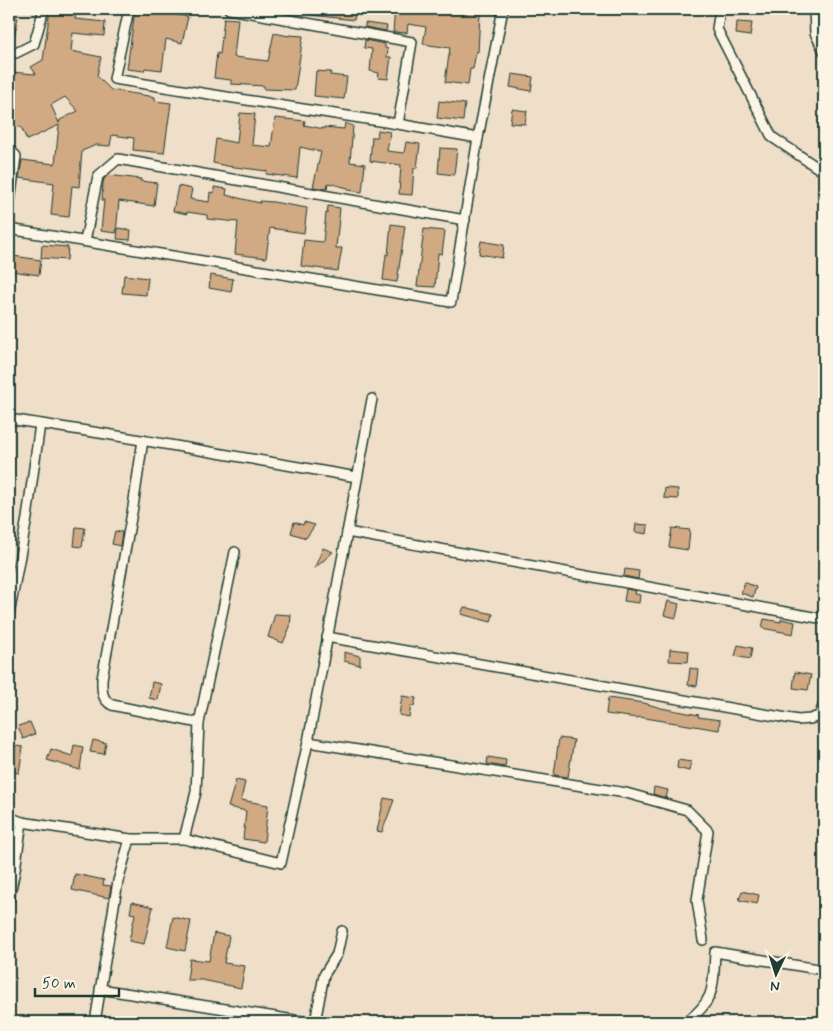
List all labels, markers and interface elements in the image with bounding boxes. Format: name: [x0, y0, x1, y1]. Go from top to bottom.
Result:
north arrow: [750, 948, 800, 998]
scale bar: [35, 966, 119, 998]
text: 50 m: [42, 974, 76, 994]
text: N: [770, 977, 780, 995]

